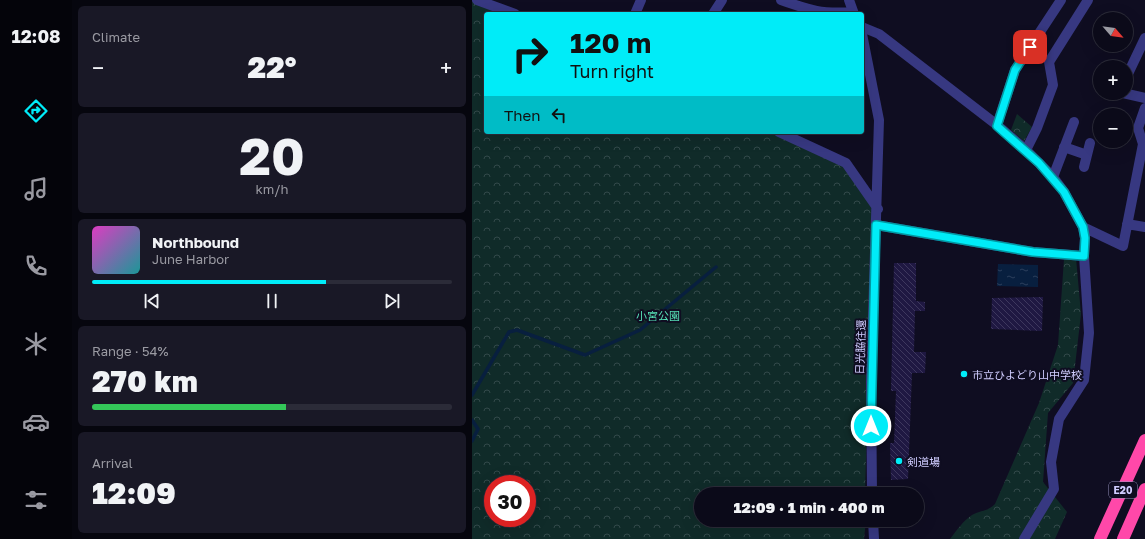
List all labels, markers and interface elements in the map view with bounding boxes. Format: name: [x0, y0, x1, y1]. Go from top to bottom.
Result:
north arrow: [1093, 12, 1133, 52]
map controls: [1093, 12, 1133, 148]
text: 12:08: [11, 25, 61, 47]
text: 120 m: [570, 26, 651, 59]
icon: right: [504, 28, 556, 80]
text: Climate: [92, 29, 140, 45]
pin: [1013, 30, 1047, 64]
icon: arrive: [1019, 36, 1041, 58]
text: 22°: [248, 49, 296, 85]
text: −: [92, 54, 104, 81]
text: +: [440, 54, 452, 81]
text: Turn right: [570, 60, 654, 82]
button: +: [1093, 60, 1133, 100]
icon: directions: [22, 97, 50, 125]
icon: left: [548, 104, 570, 126]
text: Then: [504, 106, 540, 124]
button: −: [1093, 108, 1133, 148]
text: 20: [239, 124, 305, 186]
icon: music: [22, 175, 50, 203]
text: km/h: [255, 181, 289, 197]
text: Northbound: [152, 233, 239, 251]
text: June Harbor: [152, 251, 229, 267]
icon: phone: [22, 252, 50, 280]
icon: previous: [141, 290, 163, 312]
icon: pause: [261, 290, 283, 312]
icon: next: [381, 290, 403, 312]
park label: 小宮公園: [636, 309, 680, 322]
street label: 日光脇往還: [853, 319, 867, 375]
icon: climate: [22, 330, 50, 358]
text: Range · 54%: [92, 343, 168, 359]
text: 270 km: [92, 363, 198, 399]
place label: 市立ひよどり山中学校: [972, 368, 1082, 381]
marker: 市立ひよどり山中学校: [959, 369, 969, 379]
position arrow: [850, 405, 892, 447]
icon: car: [22, 408, 50, 436]
text: Arrival: [92, 455, 133, 471]
place label: 剣道場: [907, 455, 940, 468]
marker: 剣道場: [894, 456, 904, 466]
text: 12:09: [92, 475, 176, 511]
speed limit sign: 30: [484, 475, 536, 527]
road number: E20: [1109, 482, 1137, 498]
icon: filters: [22, 486, 50, 514]
text: 12:09 · 1 min · 400 m: [734, 498, 884, 516]

